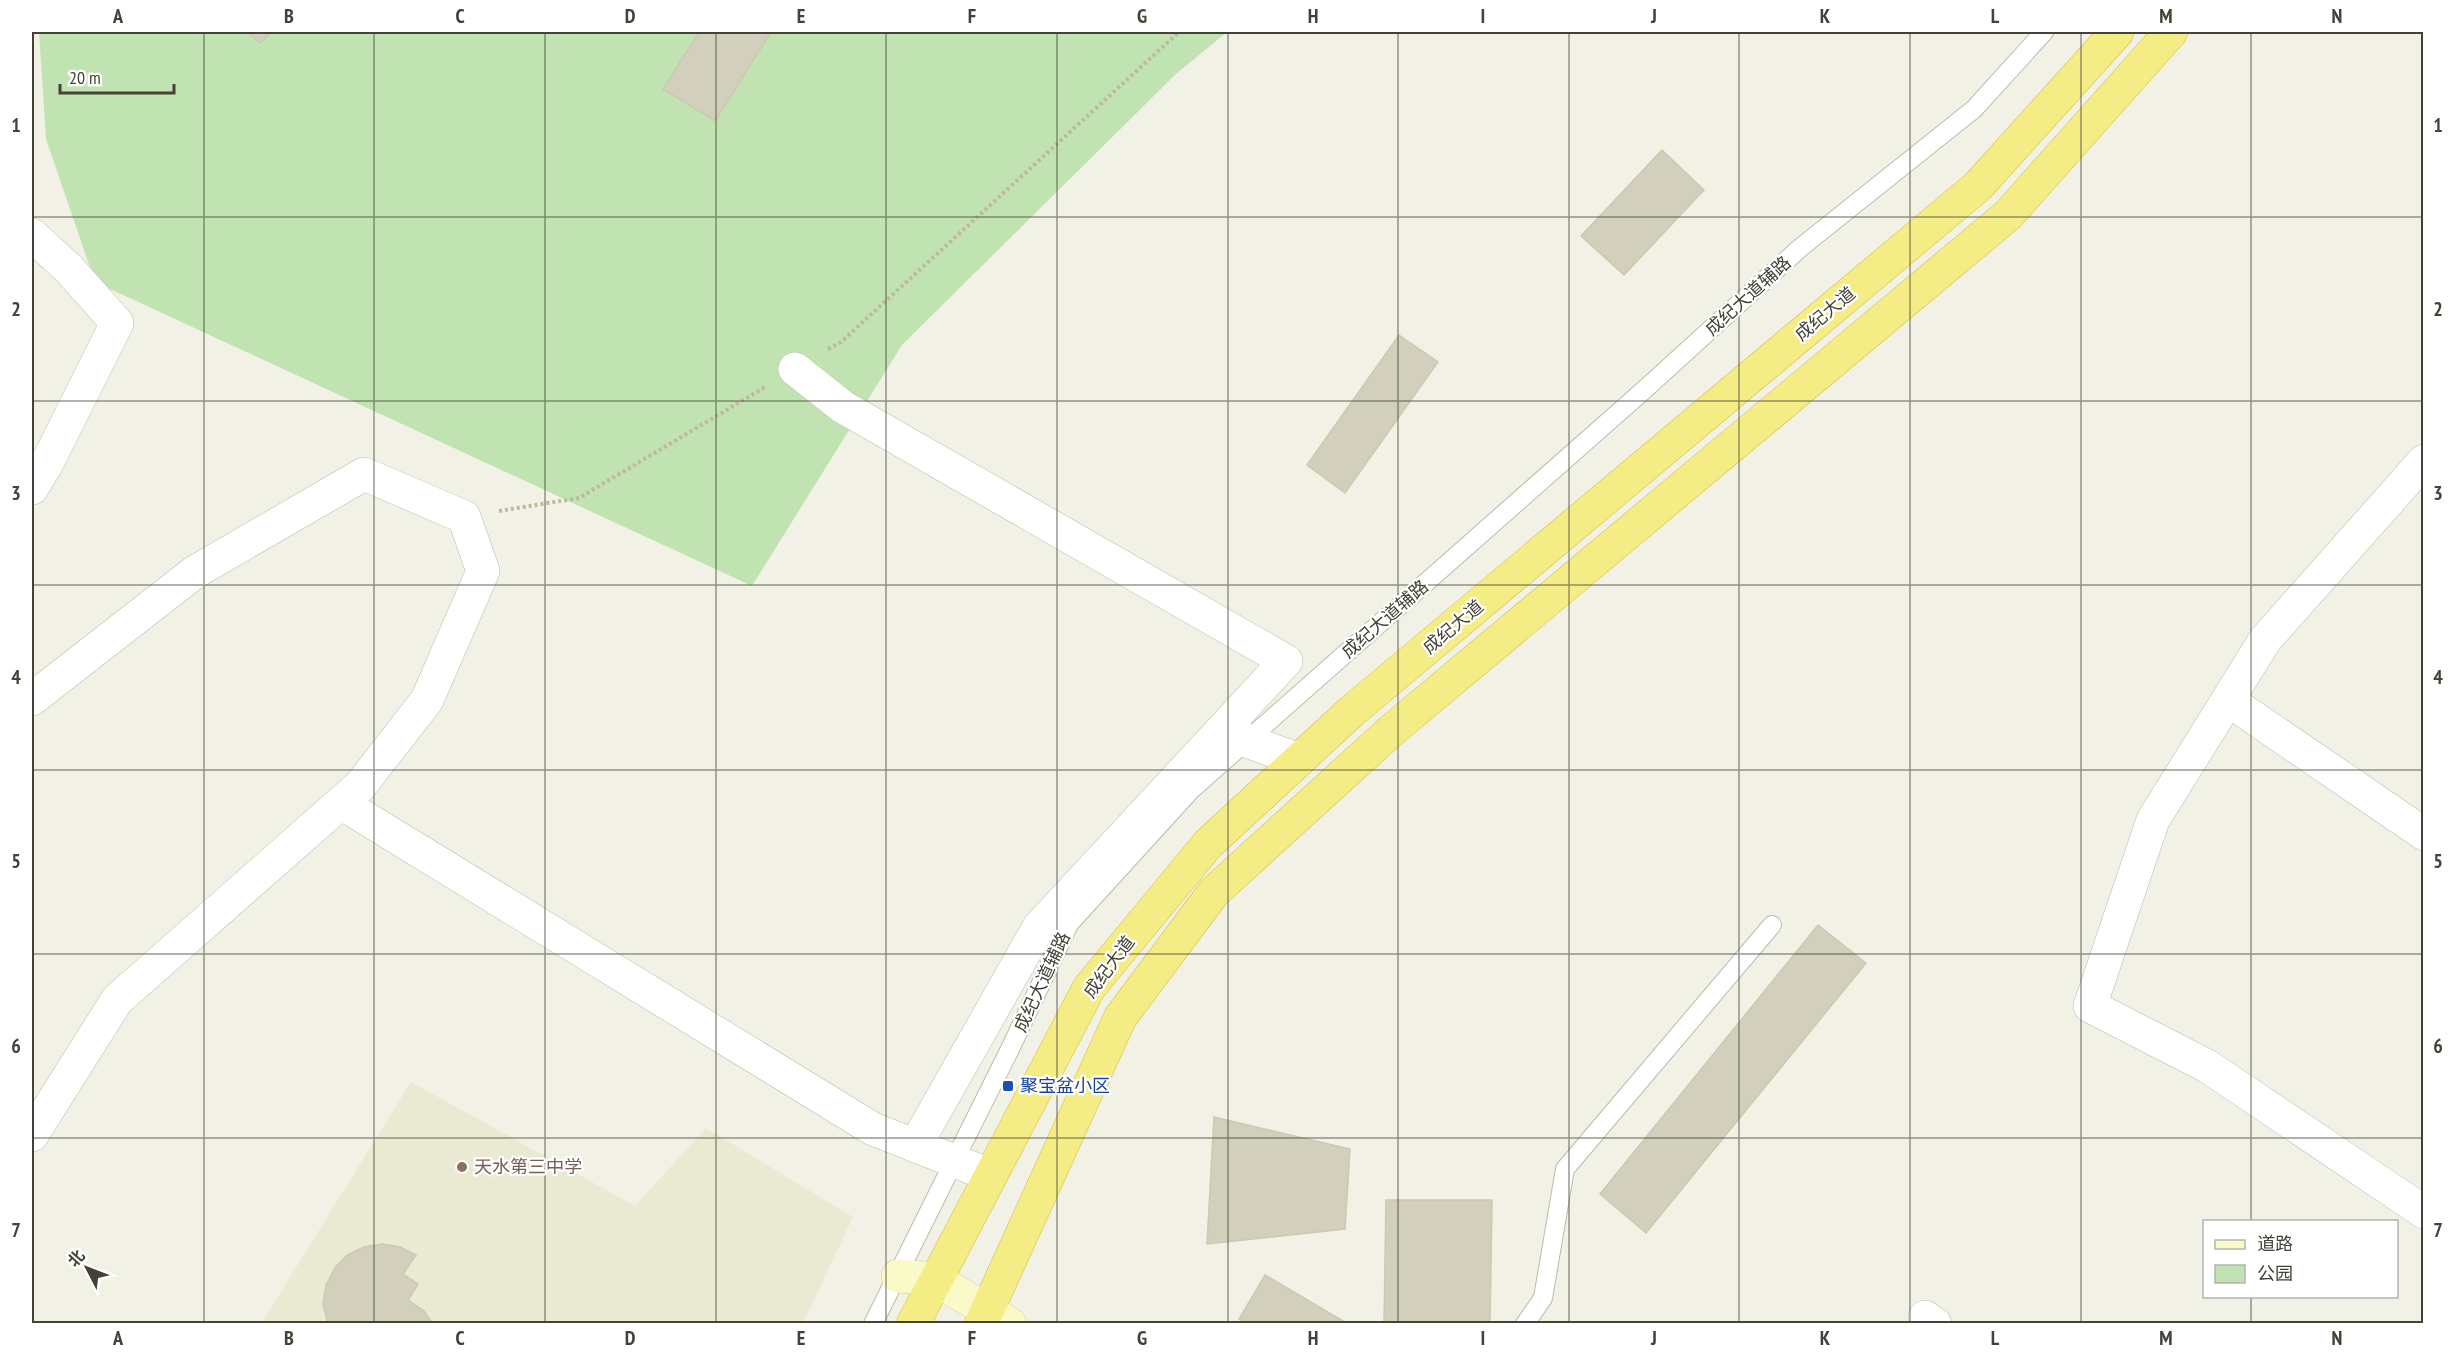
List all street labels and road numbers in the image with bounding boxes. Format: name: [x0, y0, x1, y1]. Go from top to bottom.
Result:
street label: 成纪大道辅路: [1700, 251, 1795, 340]
street label: 成纪大道: [1790, 282, 1860, 346]
street label: 成纪大道辅路: [1336, 575, 1433, 663]
street label: 成纪大道: [1418, 595, 1488, 659]
street label: 成纪大道辅路: [1008, 928, 1075, 1036]
street label: 成纪大道: [1078, 931, 1139, 1002]

